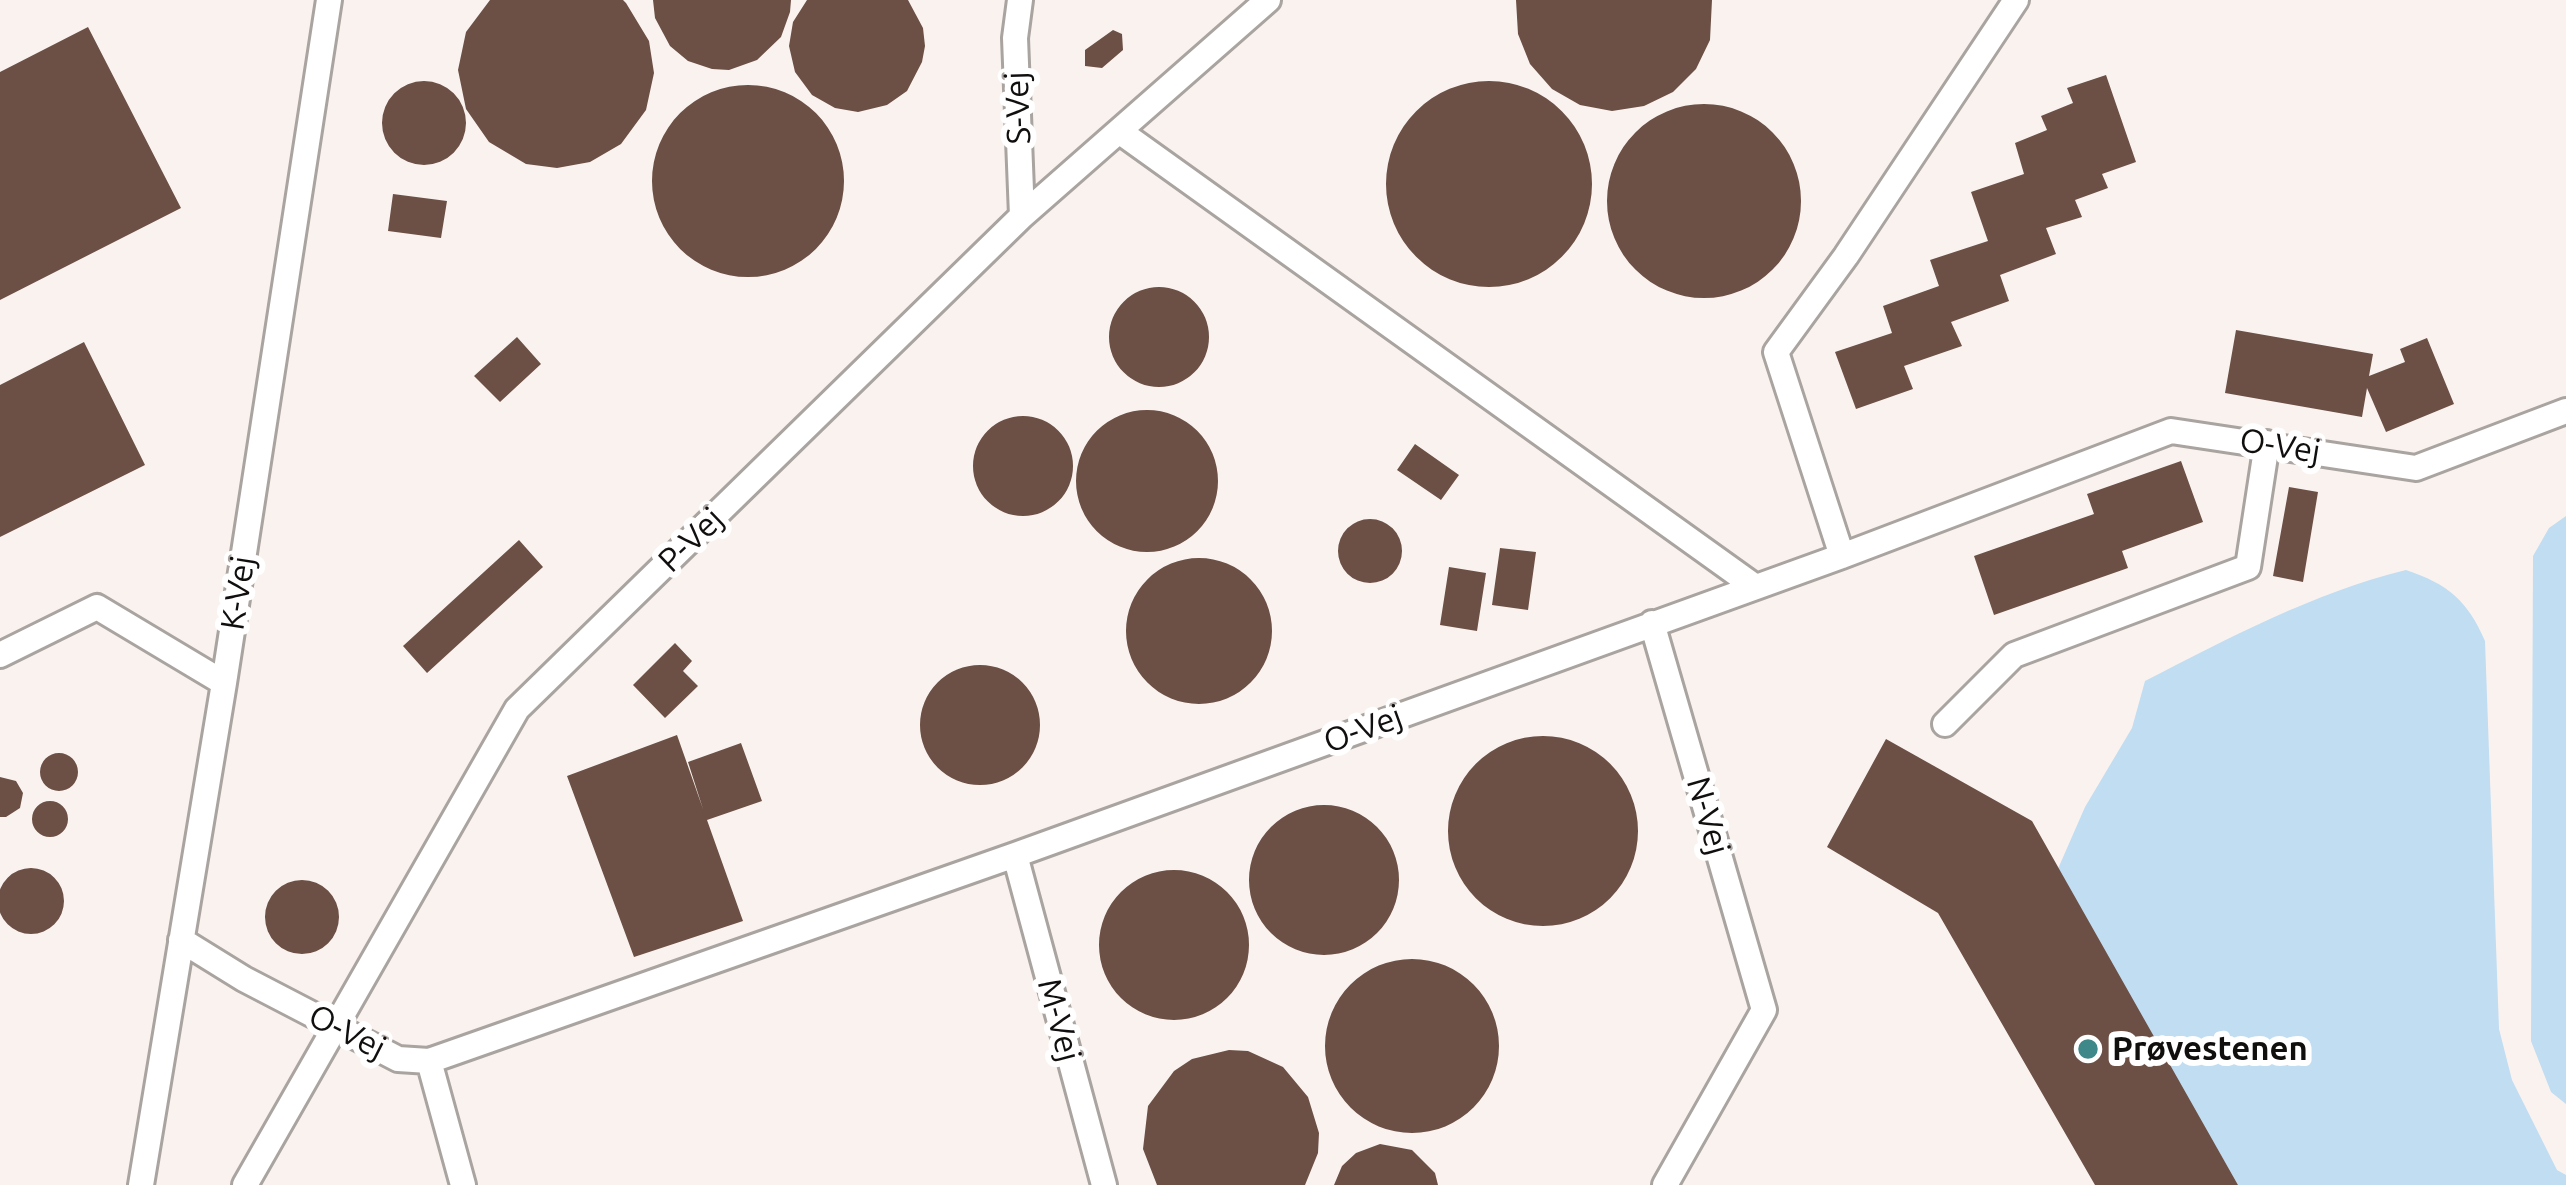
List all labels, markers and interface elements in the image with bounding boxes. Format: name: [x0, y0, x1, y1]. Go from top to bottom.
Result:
street label: S-Vej: [997, 71, 1039, 145]
street label: O-Vej: [2237, 420, 2323, 472]
street label: P-Vej: [650, 500, 732, 580]
street label: K-Vej: [213, 553, 263, 633]
street label: O-Vej: [1318, 697, 1408, 761]
street label: N-Vej: [1678, 773, 1738, 859]
street label: M-Vej: [1029, 974, 1089, 1066]
street label: O-Vej: [302, 996, 392, 1068]
place label: Prøvestenen: [2112, 1029, 2308, 1069]
marker: Prøvestenen: [2075, 1036, 2101, 1062]

